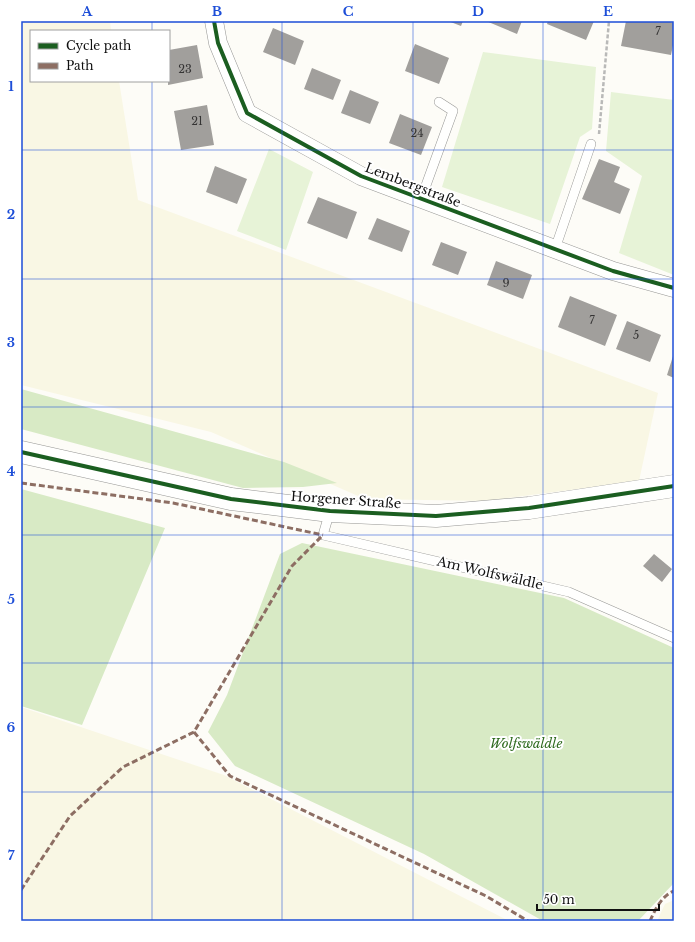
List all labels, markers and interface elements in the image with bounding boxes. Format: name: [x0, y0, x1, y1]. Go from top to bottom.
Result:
text: A: [81, 3, 93, 20]
text: B: [212, 3, 222, 20]
text: C: [343, 3, 354, 20]
text: D: [472, 3, 484, 20]
text: E: [603, 3, 613, 20]
house number: 7: [655, 24, 661, 38]
legend: [30, 30, 170, 82]
text: Cycle path: [66, 38, 131, 53]
text: Path: [66, 58, 94, 73]
house number: 23: [178, 62, 192, 76]
text: 1: [8, 78, 14, 95]
house number: 21: [191, 114, 203, 128]
house number: 24: [410, 126, 424, 140]
street label: Lembergstraße: [363, 159, 463, 211]
text: 2: [7, 206, 15, 223]
house number: 9: [502, 276, 510, 290]
house number: 7: [589, 313, 595, 327]
house number: 5: [633, 328, 639, 342]
text: 3: [7, 334, 15, 351]
text: 4: [7, 463, 16, 480]
street label: Horgener Straße: [290, 488, 402, 512]
street label: Am Wolfswäldle: [434, 552, 545, 593]
text: 5: [7, 591, 15, 608]
text: 6: [7, 719, 16, 736]
park label: Wolfswäldle: [490, 735, 562, 752]
text: 7: [8, 847, 15, 864]
scale bar: [537, 886, 659, 912]
text: 50 m: [543, 892, 575, 907]

